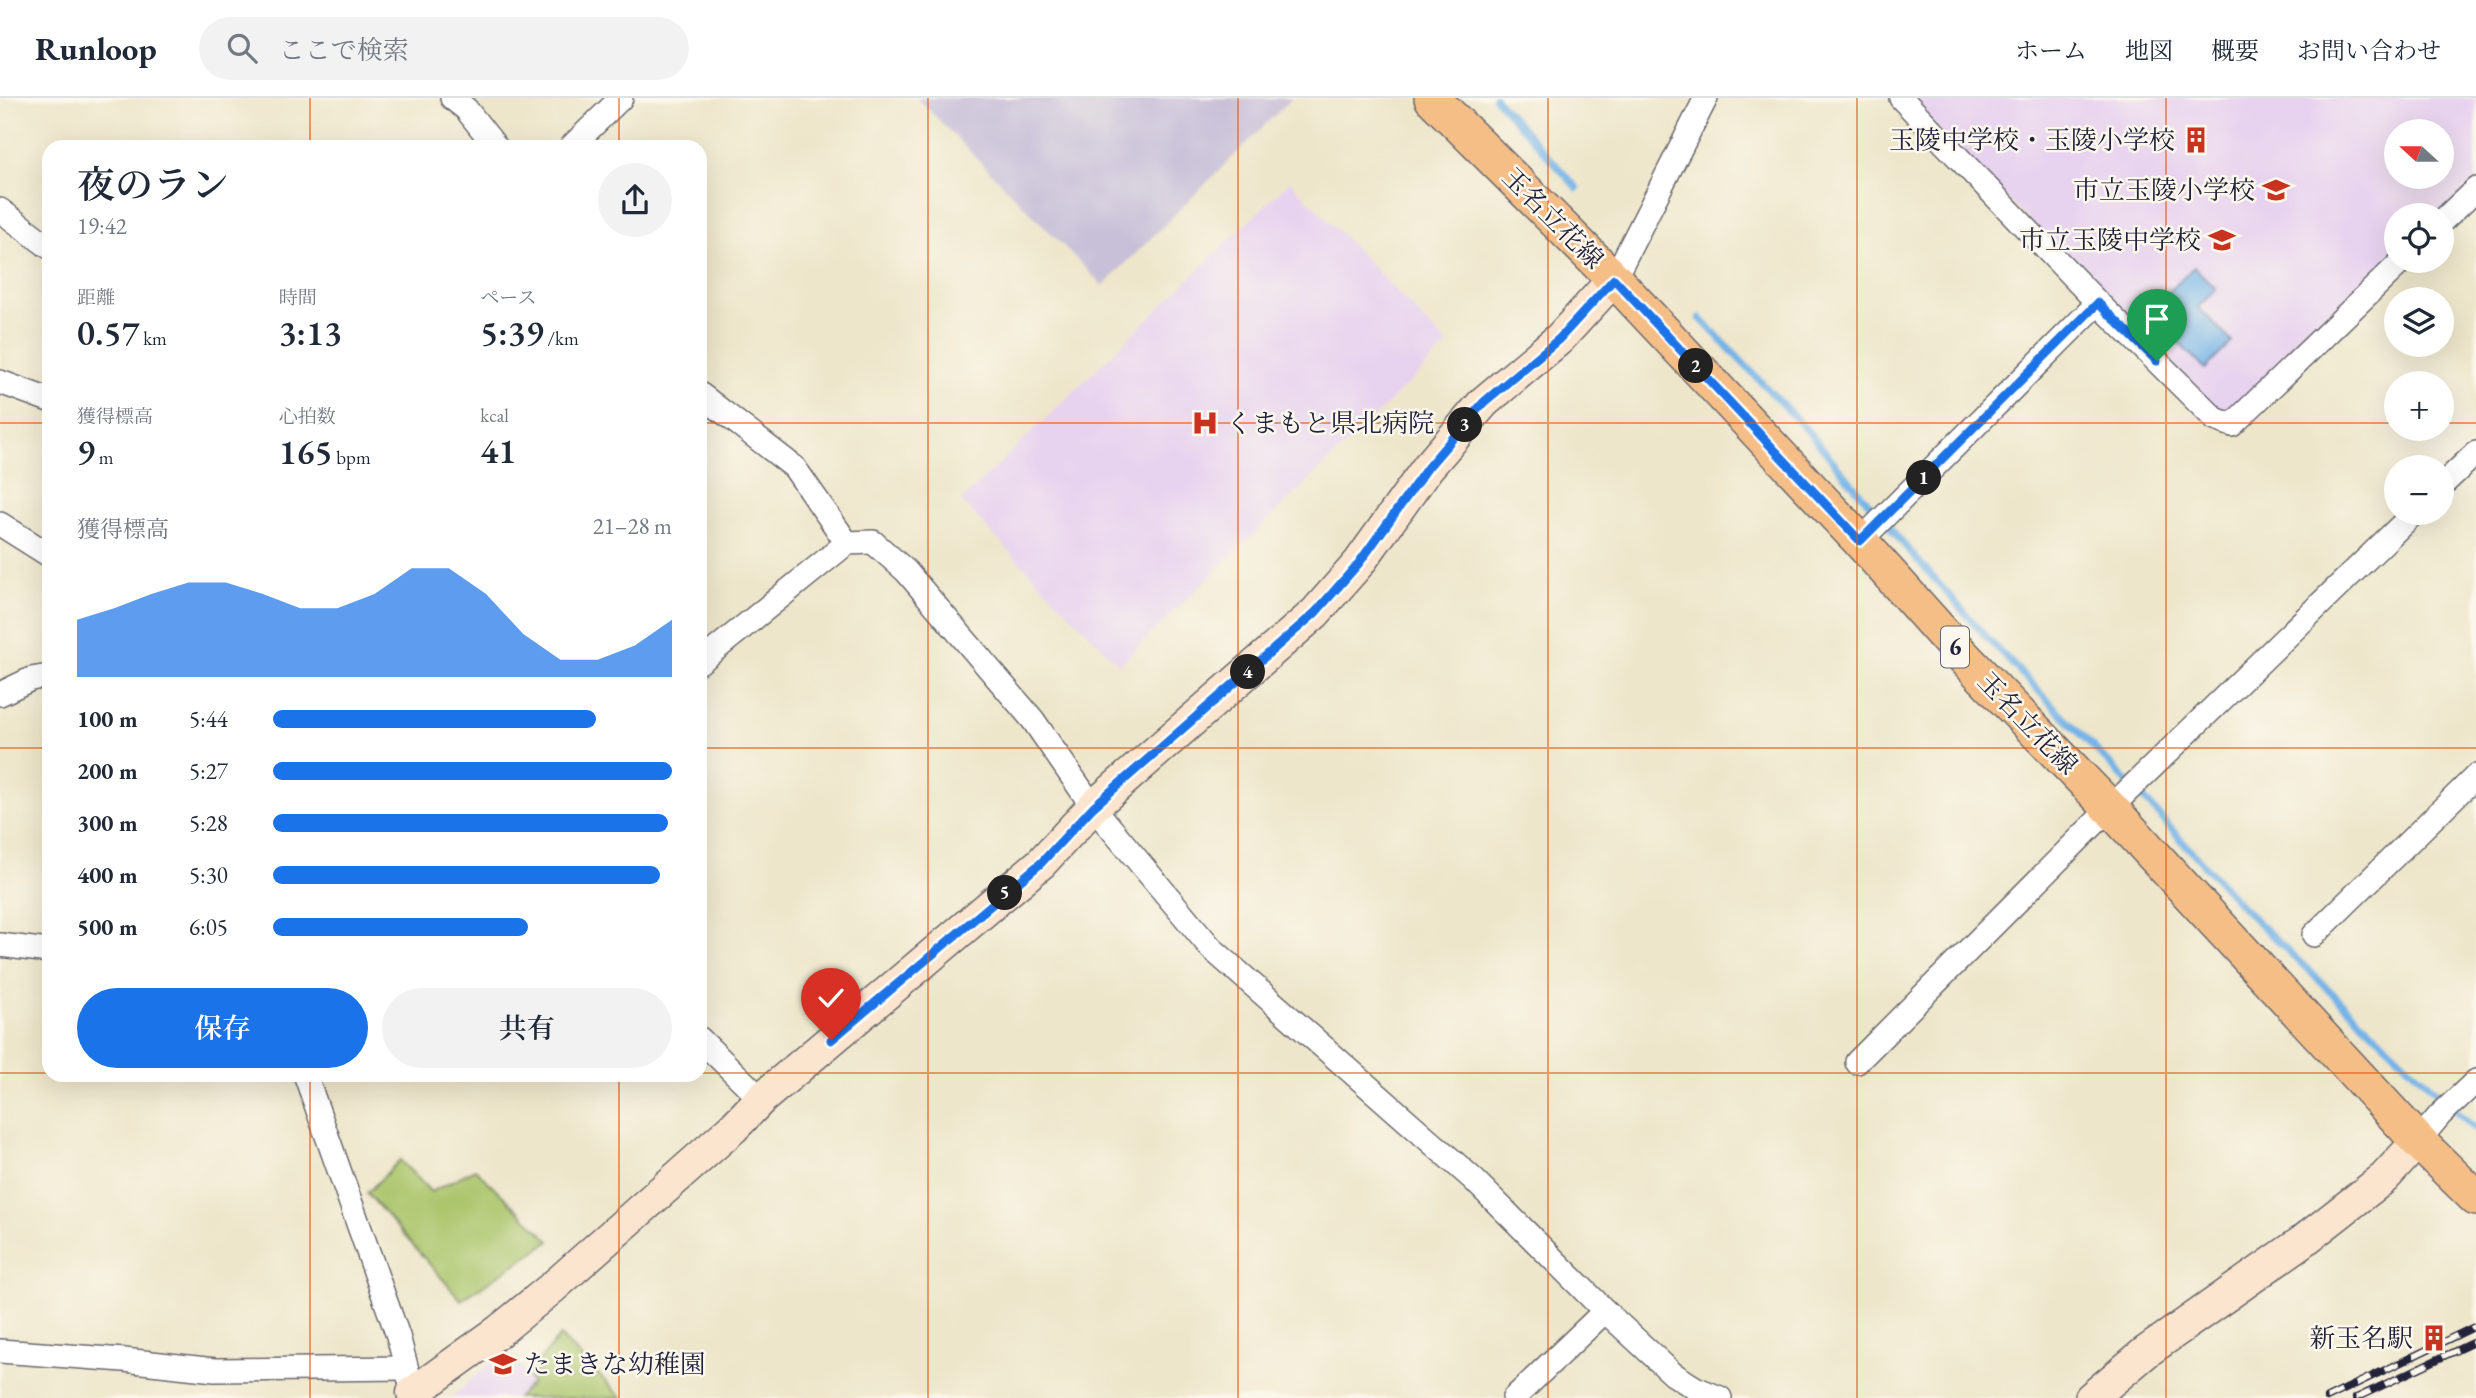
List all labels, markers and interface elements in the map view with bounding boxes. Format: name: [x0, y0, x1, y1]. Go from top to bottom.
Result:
search box: [199, 17, 689, 80]
text: Runloop: [35, 27, 157, 70]
icon: search: [223, 29, 261, 67]
text: ここで検索: [279, 33, 409, 67]
text: ホーム: [2015, 35, 2087, 66]
text: 地図: [2125, 35, 2173, 66]
text: 概要: [2211, 35, 2259, 66]
text: お問い合わせ: [2297, 35, 2441, 66]
north arrow: [2384, 119, 2454, 189]
map controls: [2384, 119, 2454, 525]
place label: 玉陵中学校・玉陵小学校: [1889, 123, 2175, 157]
building icon: 玉陵中学校・玉陵小学校: [2181, 125, 2211, 155]
text: 夜のラン: [77, 160, 229, 209]
street label: 玉名立花線: [1495, 160, 1611, 276]
button: share: [598, 163, 672, 237]
place label: 市立玉陵小学校: [2073, 173, 2255, 207]
school or university icon: 市立玉陵小学校: [2261, 175, 2291, 205]
button: locate: [2384, 203, 2454, 273]
text: 19:42: [77, 211, 127, 241]
place label: 市立玉陵中学校: [2019, 223, 2201, 257]
school or university icon: 市立玉陵中学校: [2207, 225, 2237, 255]
text: 距離: [77, 285, 115, 310]
text: 時間: [279, 285, 317, 310]
text: ペース: [480, 285, 536, 310]
button: layers: [2384, 287, 2454, 357]
pin: [2127, 289, 2187, 361]
icon: arrive: [2138, 300, 2176, 338]
text: 0.57: [77, 310, 139, 355]
text: 3:13: [279, 310, 342, 355]
text: 5:39: [480, 310, 544, 355]
text: km: [139, 326, 167, 351]
text: /km: [544, 326, 579, 351]
pin: 2: [1678, 348, 1714, 384]
text: 2: [1690, 353, 1701, 378]
button: +: [2384, 371, 2454, 441]
text: kcal: [480, 403, 509, 428]
text: 獲得標高: [77, 404, 153, 429]
text: 心拍数: [279, 404, 336, 429]
place label: くまもと県北病院: [1226, 406, 1434, 440]
hospital icon: くまもと県北病院: [1190, 408, 1220, 438]
pin: 3: [1448, 408, 1482, 442]
text: 3: [1459, 412, 1470, 437]
text: 41: [480, 428, 516, 473]
text: 9: [77, 429, 95, 474]
text: 165: [279, 429, 333, 474]
text: m: [95, 445, 114, 470]
text: bpm: [333, 445, 371, 470]
button: −: [2384, 455, 2454, 525]
pin: 1: [1906, 460, 1941, 496]
text: 1: [1918, 465, 1929, 490]
text: 21–28 m: [593, 511, 672, 541]
text: 獲得標高: [77, 514, 169, 544]
road number: 6: [1941, 626, 1969, 668]
pin: 4: [1230, 654, 1266, 690]
text: 4: [1242, 659, 1253, 684]
street label: 玉名立花線: [1971, 664, 2085, 782]
text: 100 m: [77, 704, 138, 734]
text: 5:44: [189, 704, 228, 734]
text: 200 m: [77, 756, 138, 786]
text: 5:27: [189, 756, 228, 786]
text: 300 m: [77, 808, 138, 838]
text: 5:28: [189, 808, 228, 838]
text: 400 m: [77, 860, 138, 890]
text: 5:30: [189, 860, 228, 890]
pin: 5: [988, 876, 1023, 910]
text: 5: [999, 880, 1010, 905]
text: 500 m: [77, 912, 138, 942]
text: 6:05: [189, 912, 228, 942]
pin: [801, 968, 861, 1040]
icon: check: [812, 979, 850, 1017]
button: 保存: [77, 988, 368, 1068]
button: 共有: [382, 988, 672, 1068]
place label: 新玉名駅: [2309, 1321, 2413, 1355]
building icon: 新玉名駅: [2419, 1323, 2449, 1353]
place label: たまきな幼稚園: [524, 1347, 706, 1381]
school or university icon: たまきな幼稚園: [488, 1349, 518, 1379]

